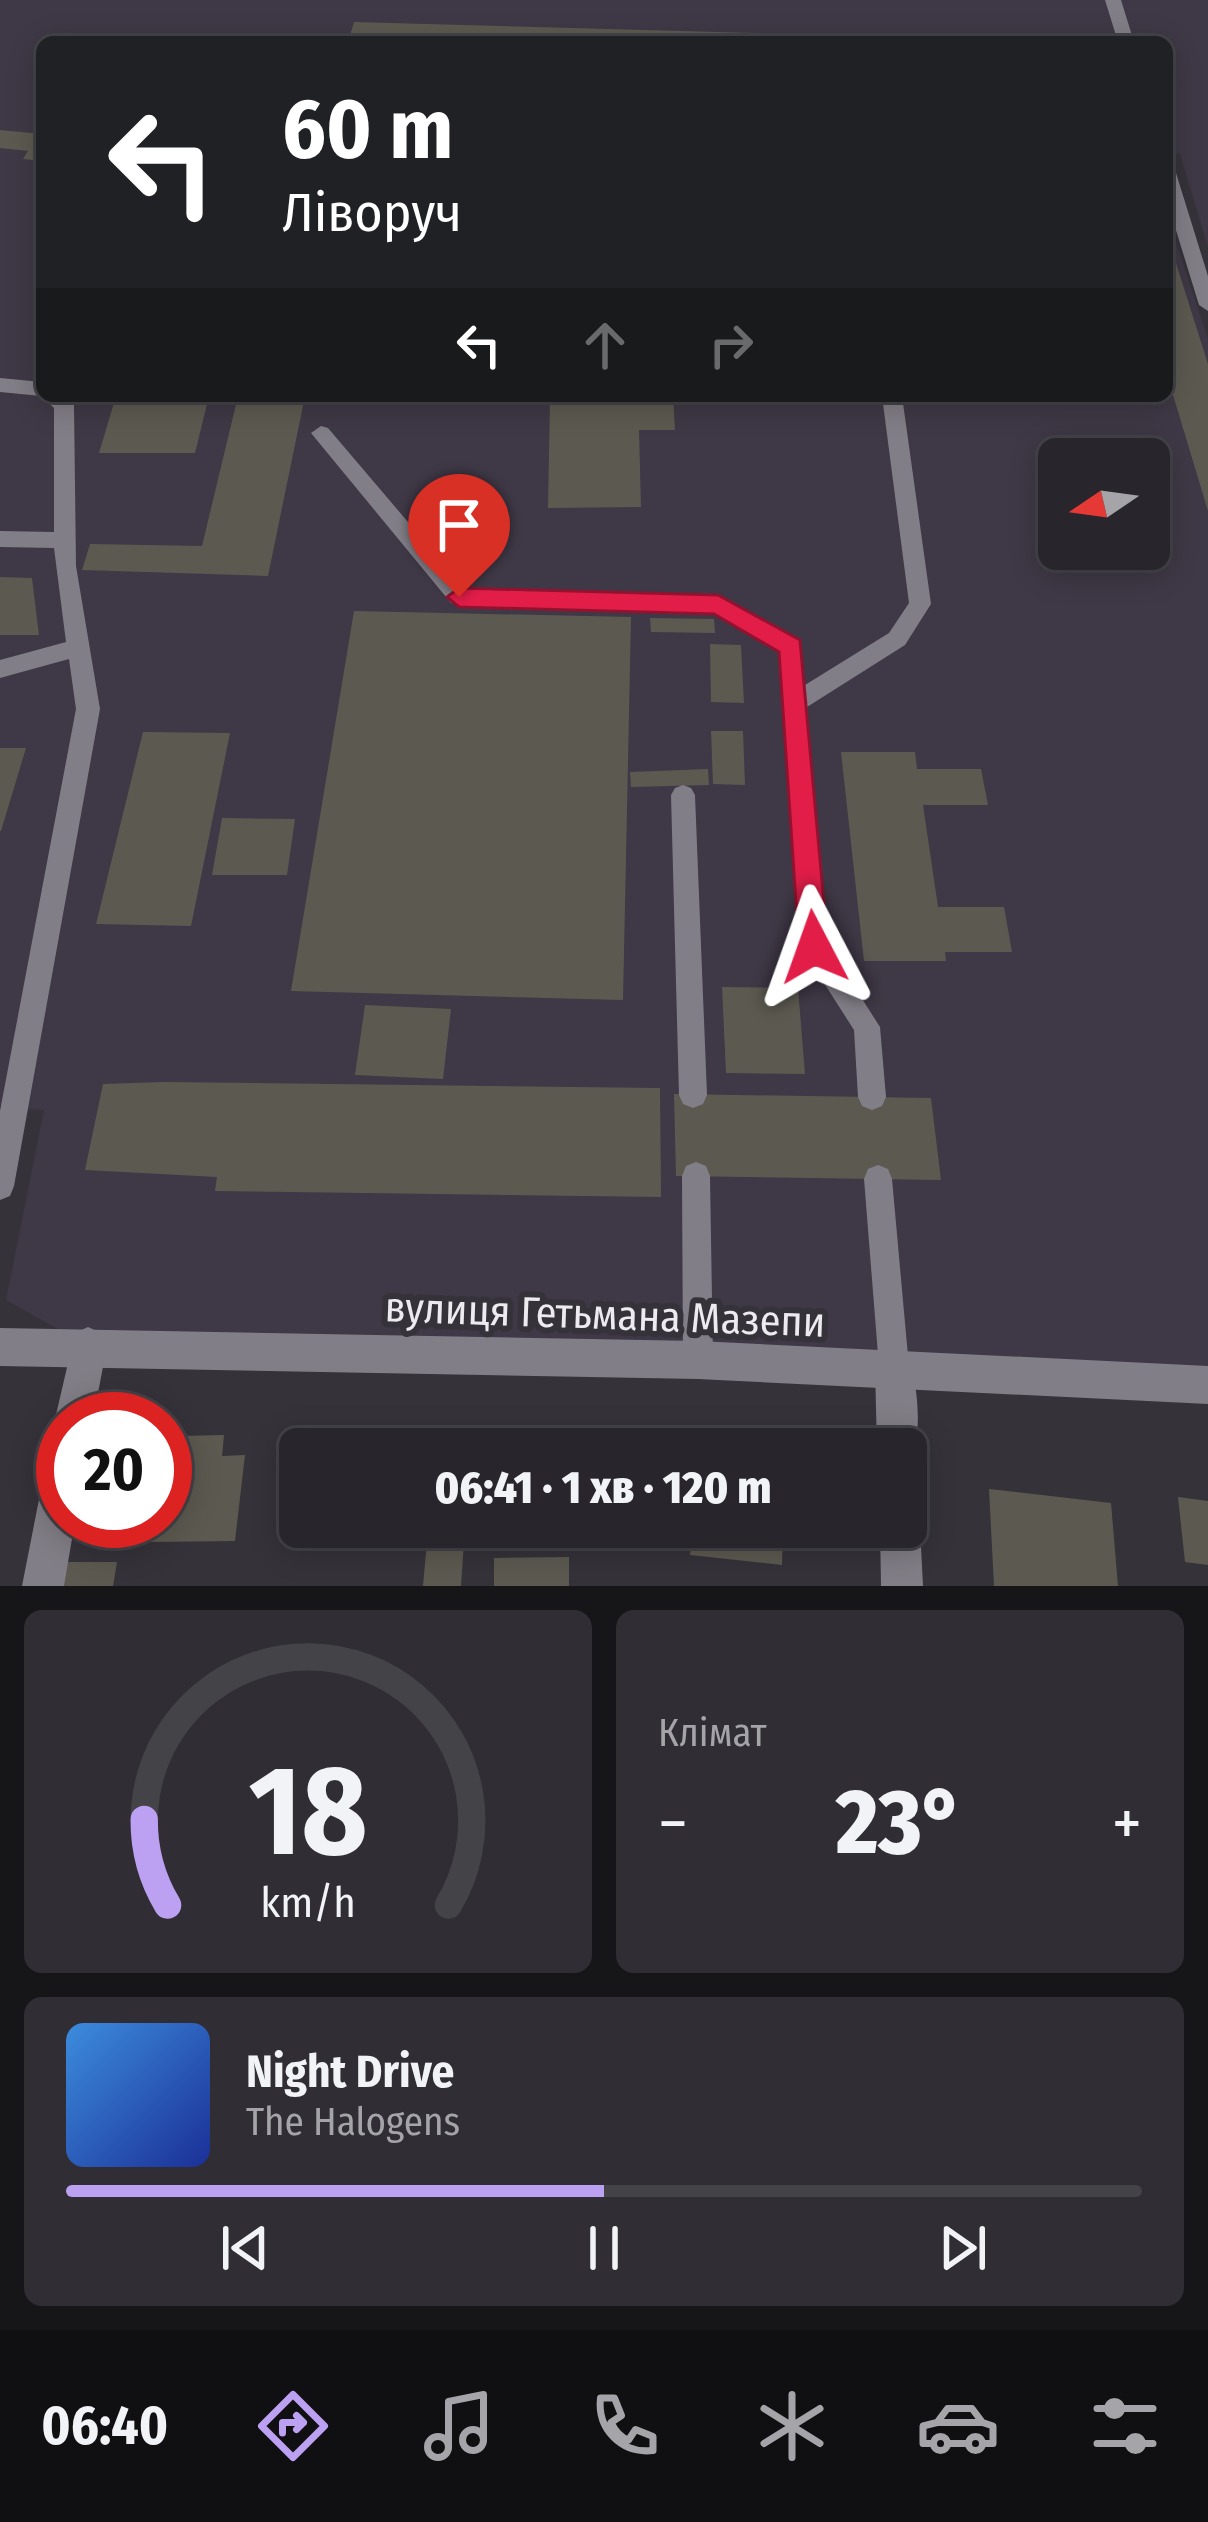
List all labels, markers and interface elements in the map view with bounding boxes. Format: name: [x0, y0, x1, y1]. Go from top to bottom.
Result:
text: 60 m: [282, 79, 453, 180]
icon: left: [84, 84, 240, 240]
text: Ліворуч: [282, 181, 462, 245]
icon: left: [446, 312, 512, 378]
icon: ahead: [572, 312, 638, 378]
icon: right: [698, 312, 764, 378]
north arrow: [1038, 438, 1170, 570]
map controls: [1038, 438, 1170, 570]
pin: [408, 474, 510, 597]
icon: arrive: [426, 492, 492, 558]
position arrow: [751, 884, 877, 1010]
street label: вулиця Гетьмана Мазепи: [384, 1282, 826, 1348]
speed limit sign: 20: [36, 1392, 192, 1548]
text: 06:41 · 1 хв · 120 m: [434, 1461, 772, 1515]
text: Клімат: [658, 1710, 767, 1756]
text: 18: [249, 1737, 367, 1887]
text: 23°: [836, 1769, 964, 1877]
text: −: [658, 1784, 688, 1863]
text: +: [1112, 1784, 1142, 1863]
text: km/h: [260, 1876, 356, 1927]
text: Night Drive: [246, 2045, 454, 2099]
text: The Halogens: [246, 2099, 460, 2145]
icon: previous: [212, 2215, 278, 2281]
icon: pause: [571, 2215, 637, 2281]
icon: next: [930, 2215, 996, 2281]
icon: directions: [251, 2384, 335, 2468]
icon: music: [417, 2384, 501, 2468]
icon: phone: [583, 2384, 667, 2468]
icon: climate: [750, 2384, 834, 2468]
icon: car: [916, 2384, 1000, 2468]
icon: filters: [1083, 2384, 1167, 2468]
text: 06:40: [41, 2394, 168, 2458]

